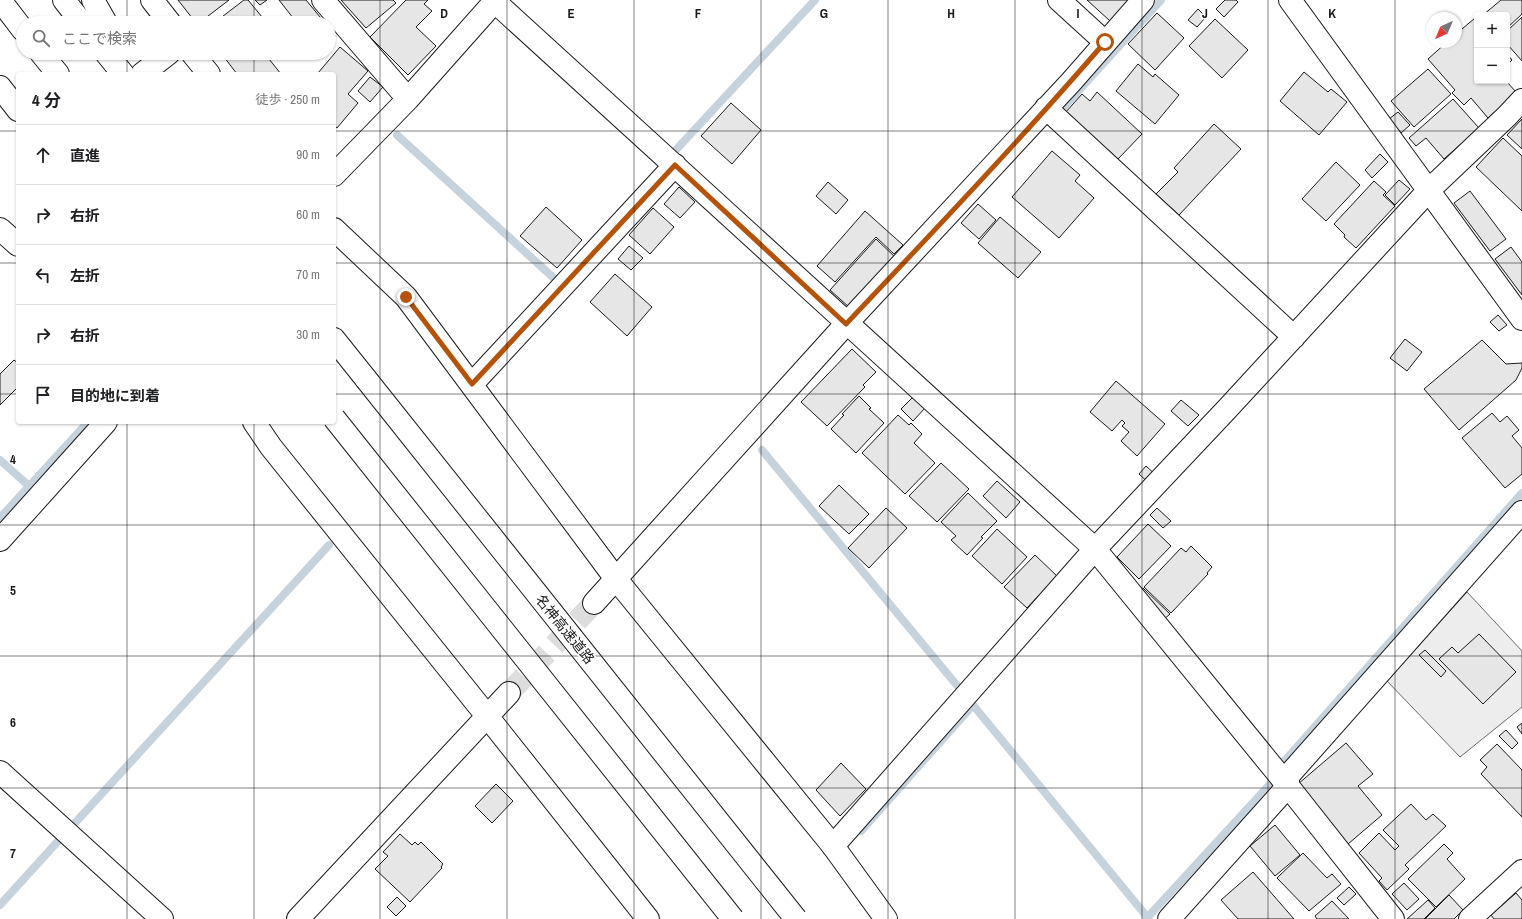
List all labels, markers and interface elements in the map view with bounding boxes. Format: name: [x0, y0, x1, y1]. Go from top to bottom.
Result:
text: D: [440, 5, 448, 22]
text: E: [567, 5, 575, 22]
text: F: [695, 5, 702, 22]
text: G: [820, 5, 828, 22]
text: H: [947, 5, 955, 22]
text: I: [1077, 5, 1080, 22]
text: J: [1202, 5, 1208, 22]
text: K: [1328, 5, 1336, 22]
north arrow: [1426, 12, 1462, 48]
map controls: [1474, 12, 1510, 84]
button: +: [1474, 12, 1510, 48]
search box: [16, 16, 336, 60]
icon: search: [30, 27, 52, 49]
text: ここで検索: [62, 28, 137, 49]
route start: [1096, 33, 1114, 51]
button: −: [1474, 48, 1510, 84]
text: 4 分: [32, 88, 61, 111]
text: 徒歩 · 250 m: [255, 91, 320, 108]
icon: ahead: [32, 144, 54, 166]
text: 直進: [70, 145, 100, 166]
text: 90 m: [296, 146, 320, 163]
icon: right: [32, 204, 54, 226]
text: 右折: [70, 205, 100, 226]
text: 60 m: [296, 206, 320, 223]
icon: left: [32, 264, 54, 286]
text: 左折: [70, 265, 100, 286]
text: 70 m: [296, 266, 320, 283]
route end: [397, 288, 415, 306]
icon: right: [32, 324, 54, 346]
text: 右折: [70, 325, 100, 346]
text: 30 m: [296, 326, 320, 343]
icon: arrive: [32, 384, 54, 406]
text: 目的地に到着: [70, 385, 160, 406]
text: 4: [10, 451, 16, 468]
text: 5: [10, 582, 16, 599]
street label: 名神高速道路: [532, 591, 598, 667]
text: 6: [10, 714, 16, 731]
text: 7: [10, 845, 16, 862]

